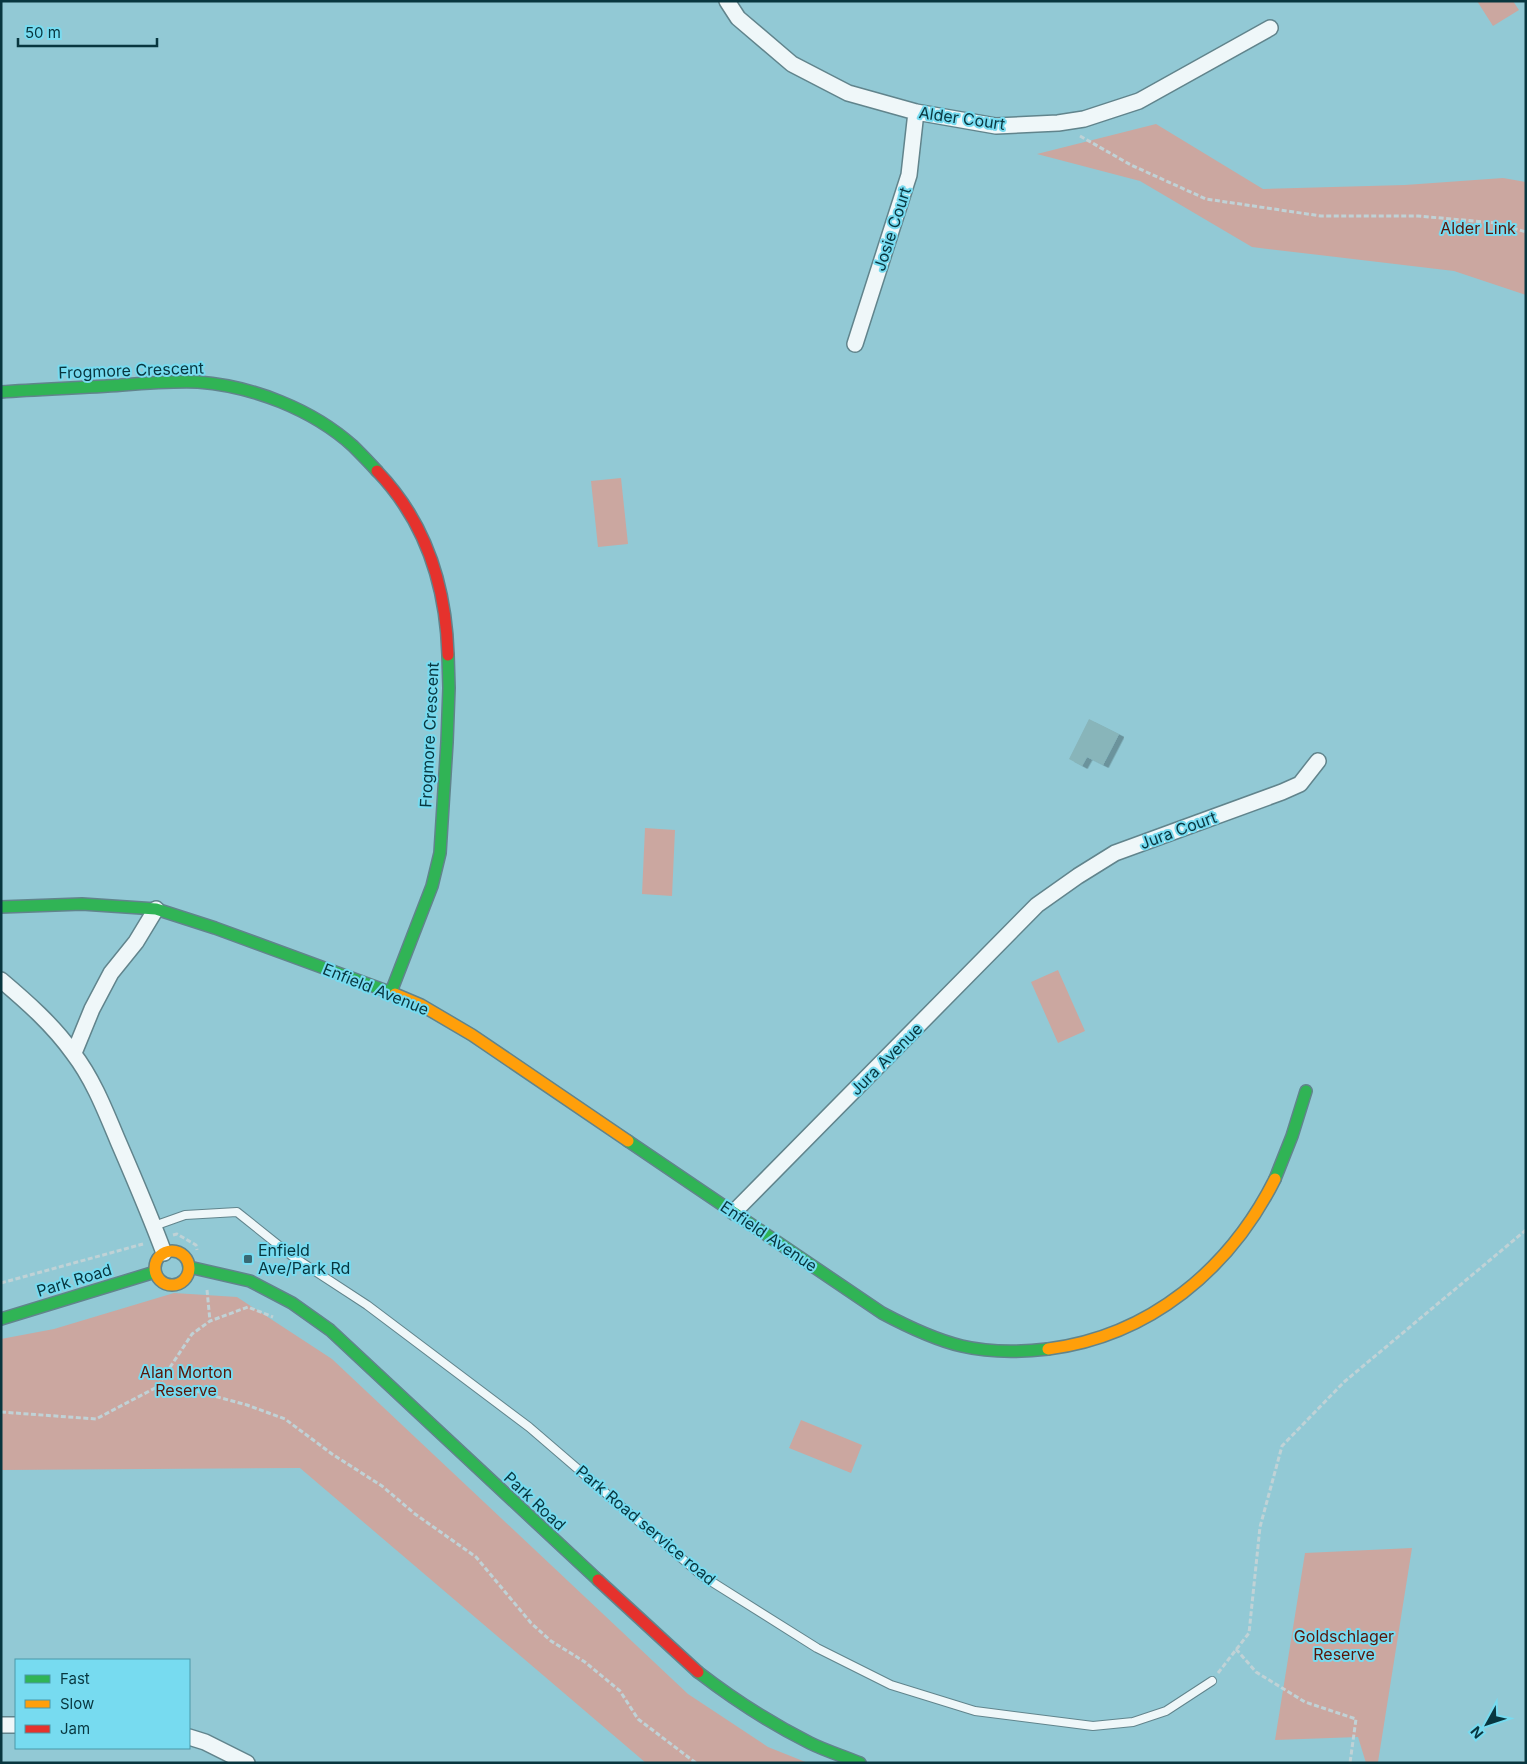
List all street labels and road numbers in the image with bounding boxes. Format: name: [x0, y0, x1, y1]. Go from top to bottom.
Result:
street label: Alder Court: [918, 102, 1006, 134]
street label: Josie Court: [869, 184, 915, 274]
street label: Frogmore Crescent: [58, 357, 204, 383]
street label: Frogmore Crescent: [415, 662, 443, 808]
street label: Jura Court: [1137, 807, 1219, 853]
street label: Enfield Avenue: [320, 959, 432, 1019]
street label: Jura Avenue: [846, 1019, 926, 1099]
street label: Enfield Avenue: [717, 1196, 821, 1276]
street label: Park Road: [34, 1259, 114, 1301]
street label: Park Road service road: [572, 1461, 720, 1589]
street label: Park Road: [500, 1467, 570, 1535]

